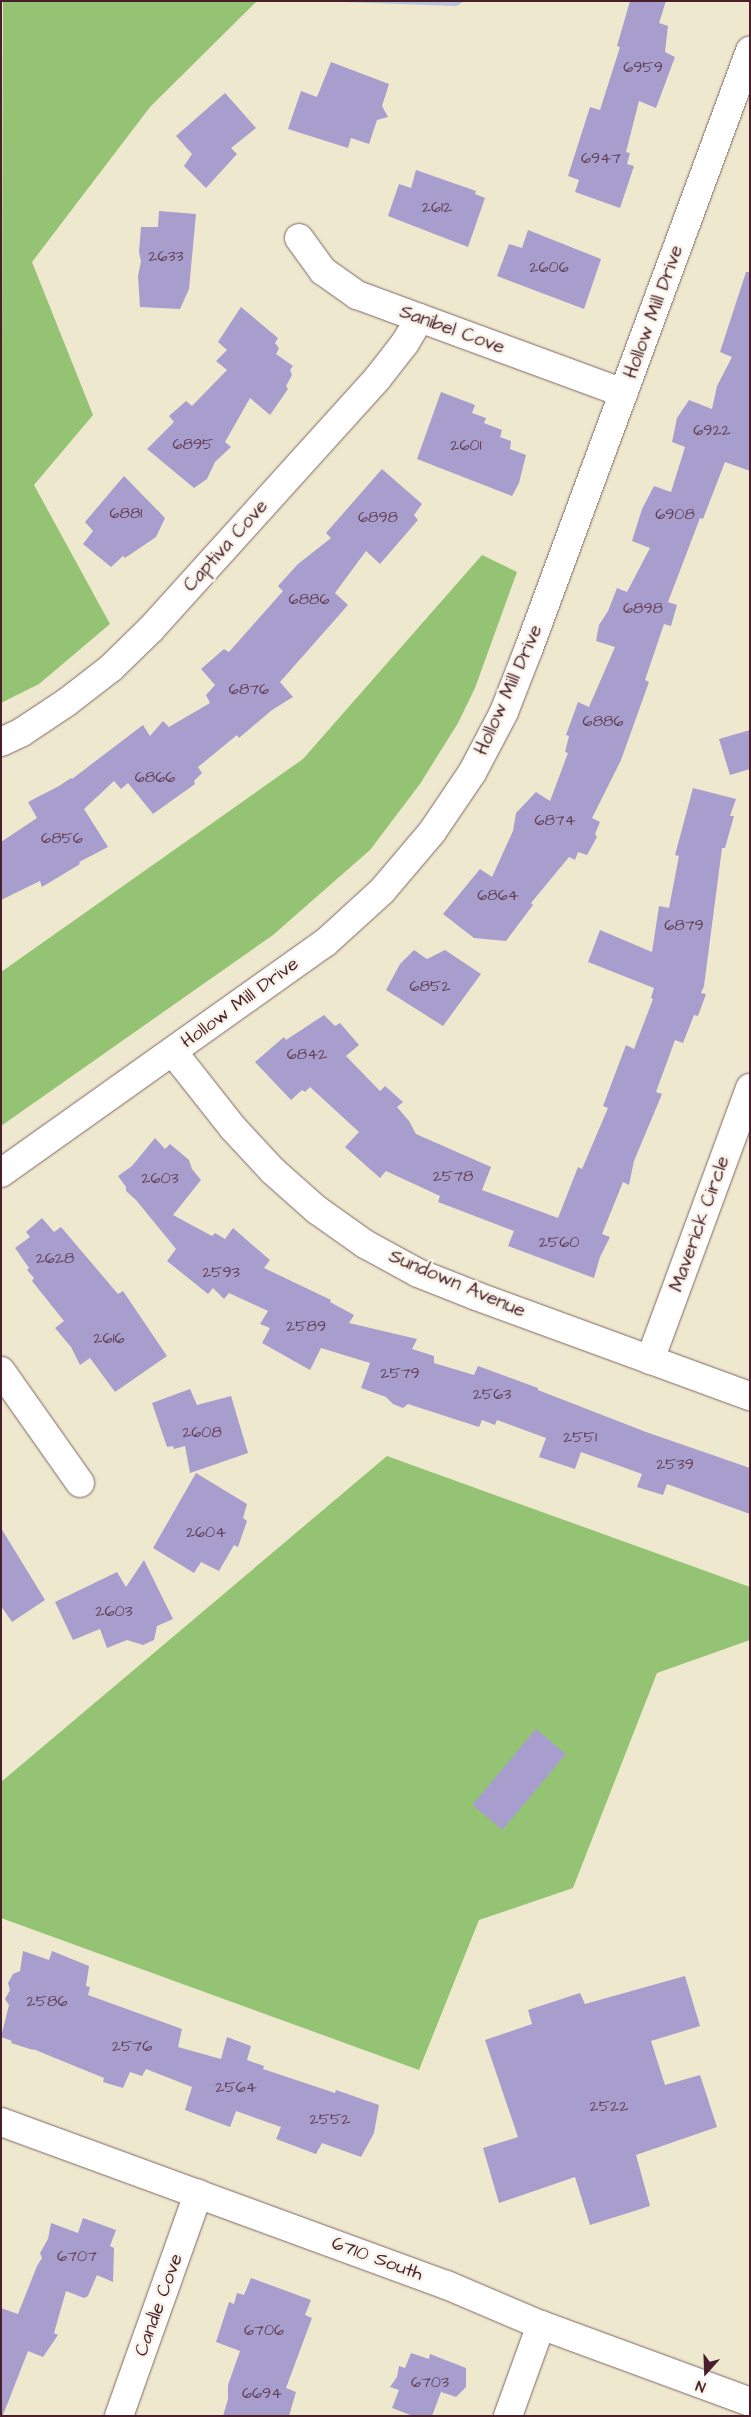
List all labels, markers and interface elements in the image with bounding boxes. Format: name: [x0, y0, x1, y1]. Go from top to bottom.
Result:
house number: 6959: [623, 57, 663, 77]
house number: 6947: [581, 148, 621, 168]
house number: 2612: [422, 197, 452, 217]
street label: Hollow Mill Drive: [619, 242, 689, 382]
house number: 2633: [148, 246, 184, 266]
house number: 2606: [529, 257, 569, 277]
street label: Sanibel Cove: [396, 300, 508, 360]
house number: 6922: [693, 420, 731, 440]
house number: 6895: [173, 434, 213, 454]
house number: 2601: [450, 435, 482, 455]
street label: Captiva Cove: [179, 495, 273, 597]
house number: 6881: [110, 503, 142, 523]
house number: 6908: [655, 504, 695, 524]
house number: 6898: [358, 507, 398, 527]
house number: 6886: [289, 589, 329, 609]
house number: 6898: [623, 598, 663, 618]
street label: Hollow Mill Drive: [470, 622, 548, 758]
house number: 6876: [229, 679, 269, 699]
house number: 6886: [583, 711, 623, 731]
house number: 6866: [135, 767, 175, 787]
house number: 6874: [534, 810, 576, 830]
house number: 6856: [41, 828, 83, 848]
house number: 6864: [477, 885, 519, 905]
house number: 6879: [664, 915, 704, 935]
street label: Hollow Mill Drive: [177, 953, 303, 1053]
house number: 6852: [410, 976, 450, 996]
house number: 6842: [287, 1044, 327, 1064]
street label: Maverick Circle: [665, 1153, 735, 1295]
house number: 2578: [433, 1166, 473, 1186]
house number: 2603: [141, 1168, 179, 1188]
house number: 2560: [539, 1232, 579, 1252]
street label: Sundown Avenue: [385, 1245, 529, 1323]
house number: 2628: [36, 1248, 74, 1268]
house number: 2593: [202, 1262, 240, 1282]
house number: 2589: [286, 1316, 326, 1336]
house number: 2616: [93, 1328, 125, 1348]
house number: 2579: [380, 1363, 420, 1383]
house number: 2563: [473, 1384, 511, 1404]
house number: 2608: [182, 1422, 222, 1442]
house number: 2551: [563, 1427, 597, 1447]
house number: 2539: [656, 1454, 694, 1474]
house number: 2604: [186, 1522, 226, 1542]
house number: 2603: [95, 1601, 133, 1621]
house number: 2586: [27, 1991, 67, 2011]
house number: 2576: [112, 2036, 152, 2056]
house number: 2564: [215, 2077, 257, 2097]
house number: 2522: [590, 2096, 628, 2116]
house number: 2552: [310, 2109, 350, 2129]
street label: 6710 South: [328, 2232, 426, 2286]
house number: 6707: [57, 2246, 97, 2266]
street label: Candle Cove: [130, 2251, 188, 2359]
house number: 6706: [244, 2320, 284, 2340]
north arrow: [681, 2347, 731, 2397]
house number: 6703: [411, 2372, 449, 2392]
text: N: [693, 2375, 708, 2397]
house number: 6694: [242, 2383, 282, 2403]

